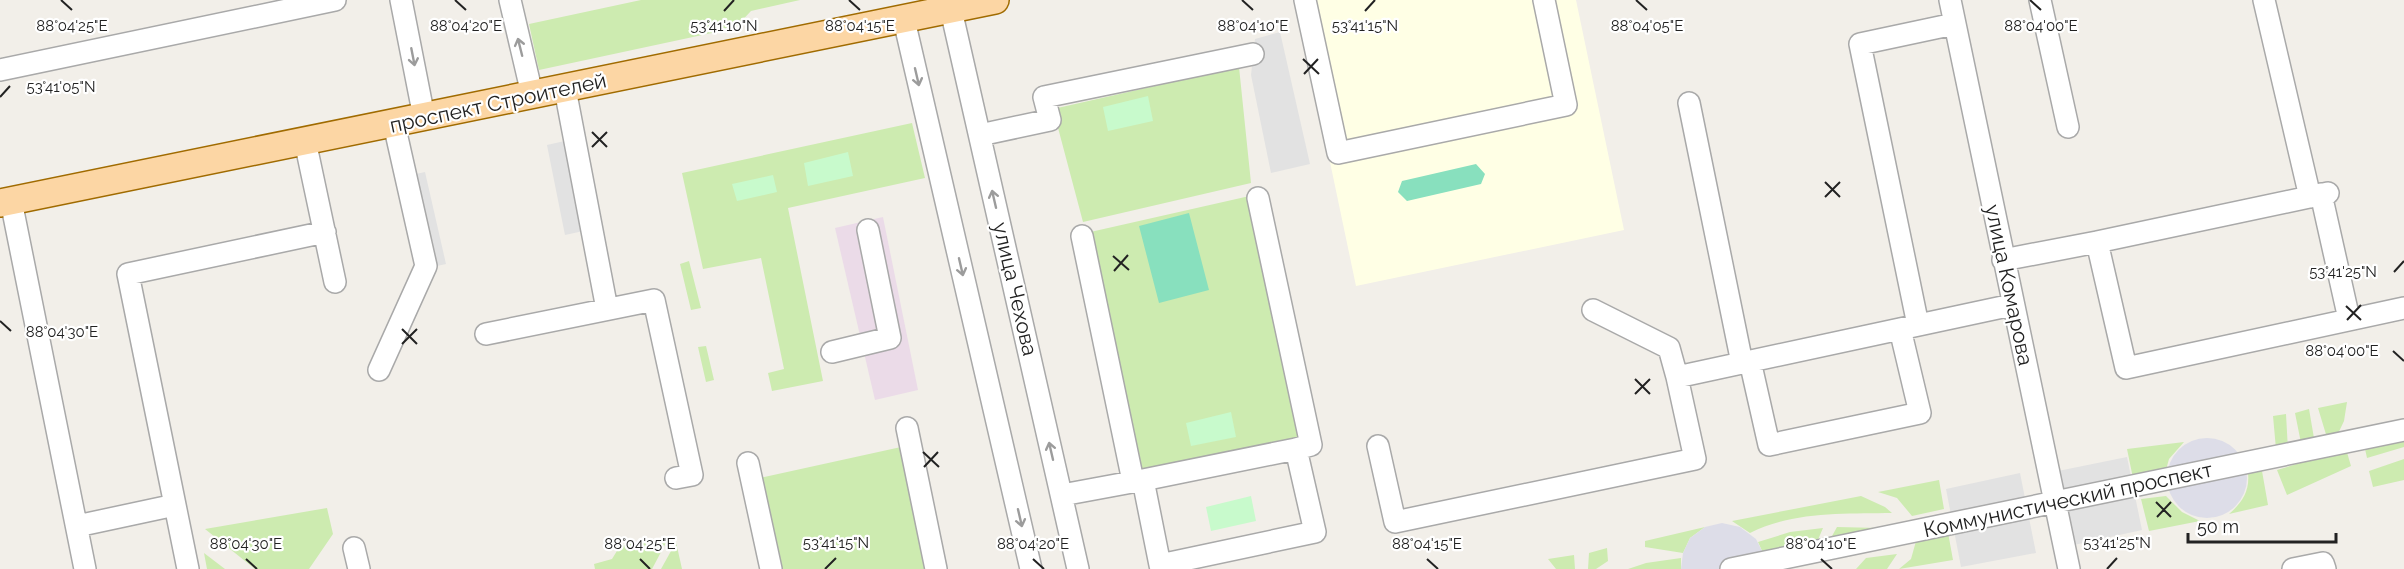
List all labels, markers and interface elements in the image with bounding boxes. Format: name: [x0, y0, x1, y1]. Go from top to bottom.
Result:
text: 88°04'25"E: [36, 17, 108, 35]
text: 88°04'20"E: [430, 17, 502, 35]
text: 53°41'10"N: [690, 17, 758, 35]
text: 88°04'15"E: [825, 17, 895, 35]
text: 88°04'10"E: [1218, 17, 1288, 35]
text: 53°41'15"N: [1332, 17, 1398, 35]
text: 88°04'05"E: [1611, 17, 1683, 35]
text: 88°04'00"E: [2004, 17, 2078, 35]
one-way arrow: [514, 38, 526, 57]
one-way arrow: [407, 48, 419, 67]
one-way arrow: [912, 66, 923, 86]
street label: проспект Строителей: [387, 67, 609, 138]
text: 53°41'05"N: [26, 78, 96, 96]
one-way arrow: [988, 190, 1000, 209]
street label: улица Комарова: [1980, 202, 2039, 368]
street label: улица Чехова: [988, 220, 1043, 358]
one-way arrow: [956, 257, 968, 276]
text: 53°41'25"N: [2309, 263, 2377, 281]
text: 88°04'30"E: [26, 323, 98, 341]
text: 88°04'00"E: [2305, 342, 2379, 360]
one-way arrow: [1045, 441, 1057, 460]
street label: Коммунистический проспект: [1921, 457, 2215, 542]
scale bar: [2188, 506, 2336, 544]
one-way arrow: [1014, 508, 1026, 527]
text: 50 m: [2197, 516, 2239, 537]
text: 53°41'15"N: [803, 534, 869, 552]
text: 53°41'25"N: [2083, 534, 2151, 552]
text: 88°04'30"E: [210, 535, 282, 553]
text: 88°04'25"E: [604, 535, 676, 553]
text: 88°04'20"E: [997, 535, 1069, 553]
text: 88°04'15"E: [1392, 535, 1462, 553]
text: 88°04'10"E: [1786, 535, 1856, 553]

